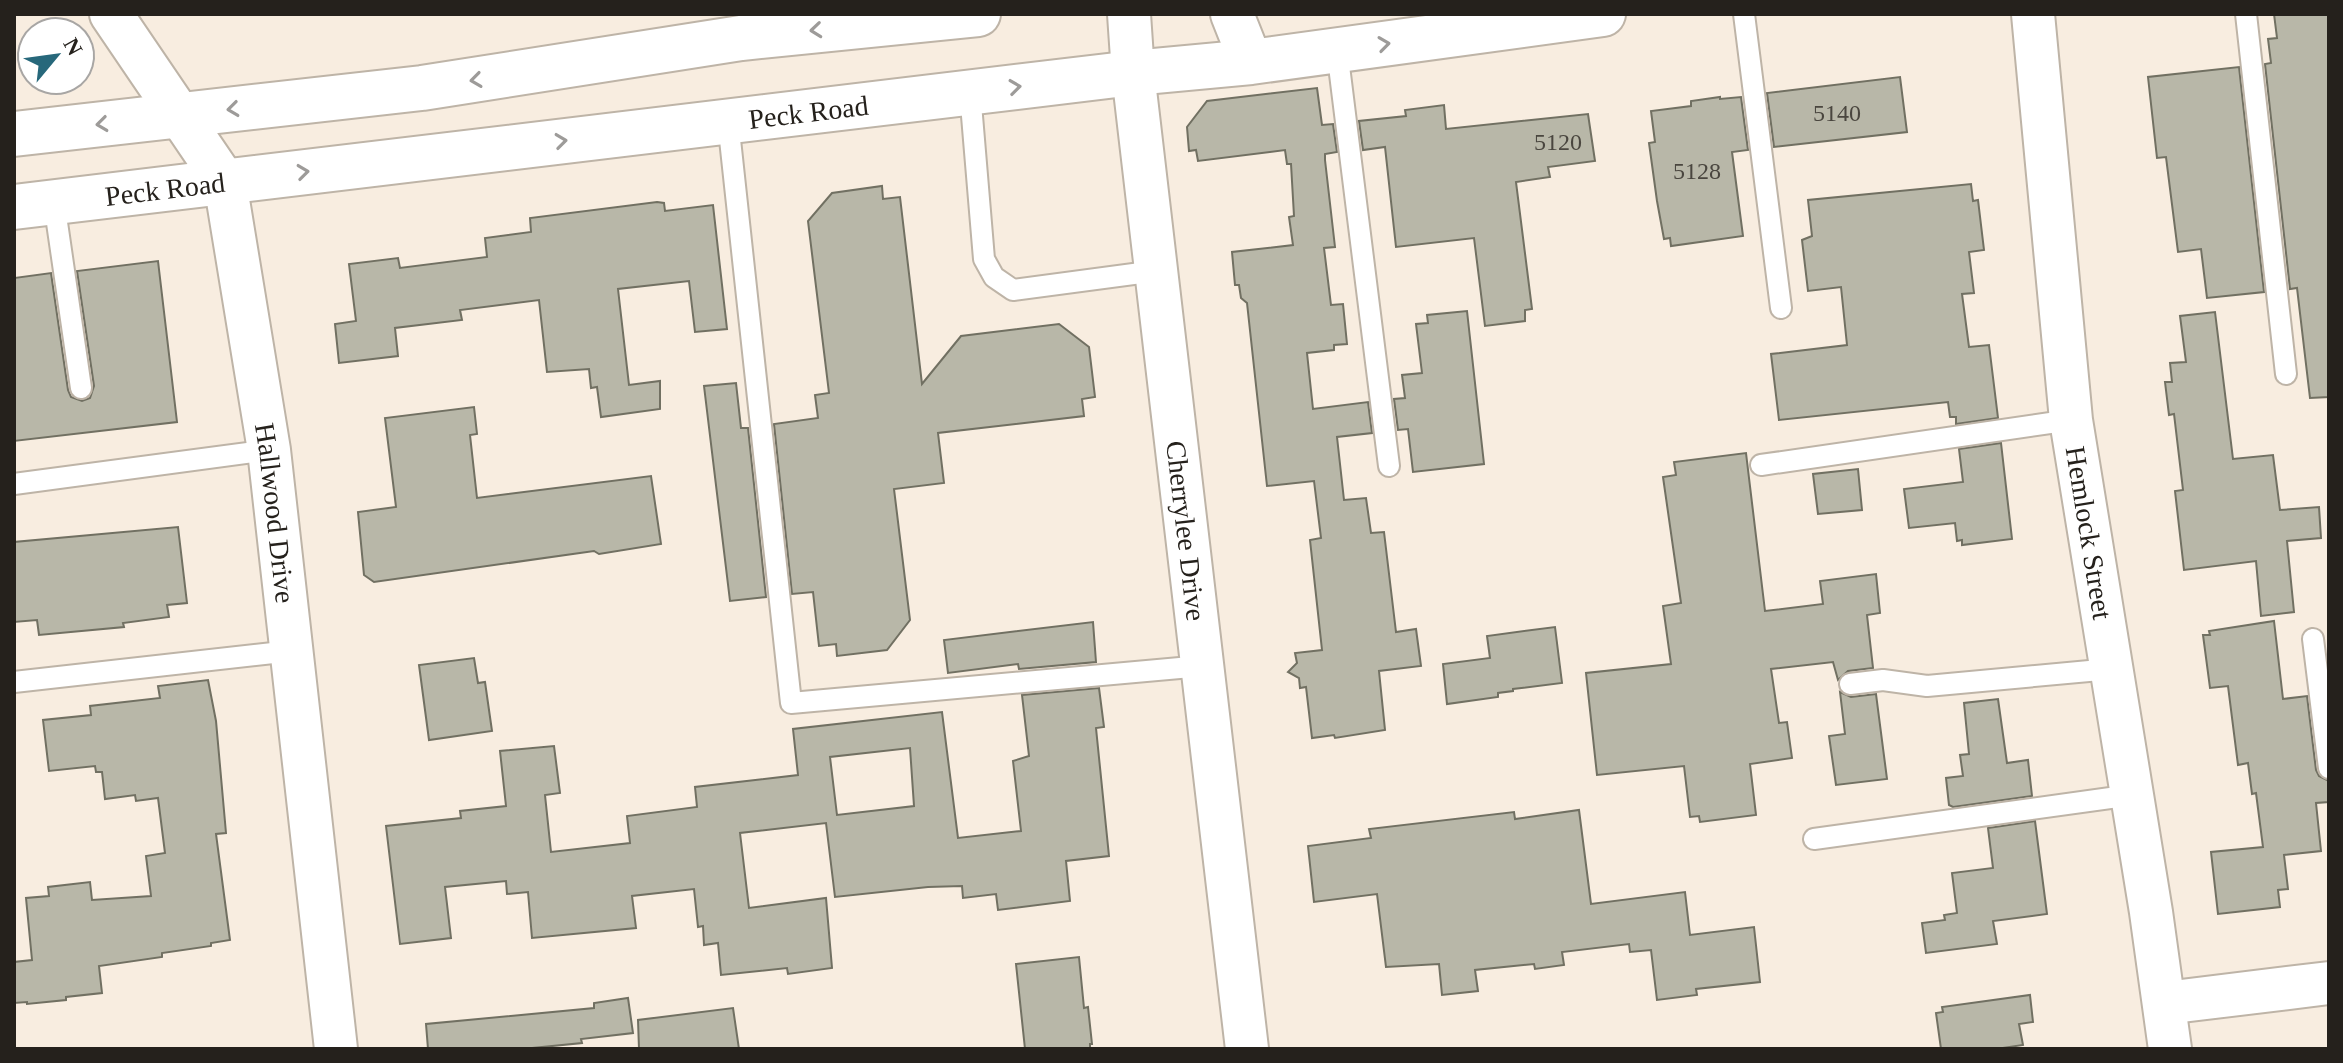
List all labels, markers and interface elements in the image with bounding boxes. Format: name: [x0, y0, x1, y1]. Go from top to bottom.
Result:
north arrow: [16, 16, 96, 96]
one-way arrow: [810, 22, 823, 39]
text: N: [58, 34, 88, 60]
one-way arrow: [1377, 36, 1390, 53]
one-way arrow: [469, 71, 483, 88]
one-way arrow: [1008, 79, 1022, 96]
street label: Peck Road: [747, 89, 870, 134]
one-way arrow: [226, 100, 239, 117]
house number: 5140: [1813, 100, 1861, 126]
one-way arrow: [95, 115, 109, 132]
house number: 5120: [1534, 129, 1582, 155]
one-way arrow: [555, 133, 568, 150]
house number: 5128: [1673, 158, 1721, 184]
one-way arrow: [297, 164, 310, 181]
street label: Peck Road: [103, 166, 227, 211]
street label: Hallwood Drive: [249, 421, 302, 605]
street label: Cherrylee Drive: [1161, 439, 1212, 623]
street label: Hemlock Street: [2060, 444, 2119, 622]

